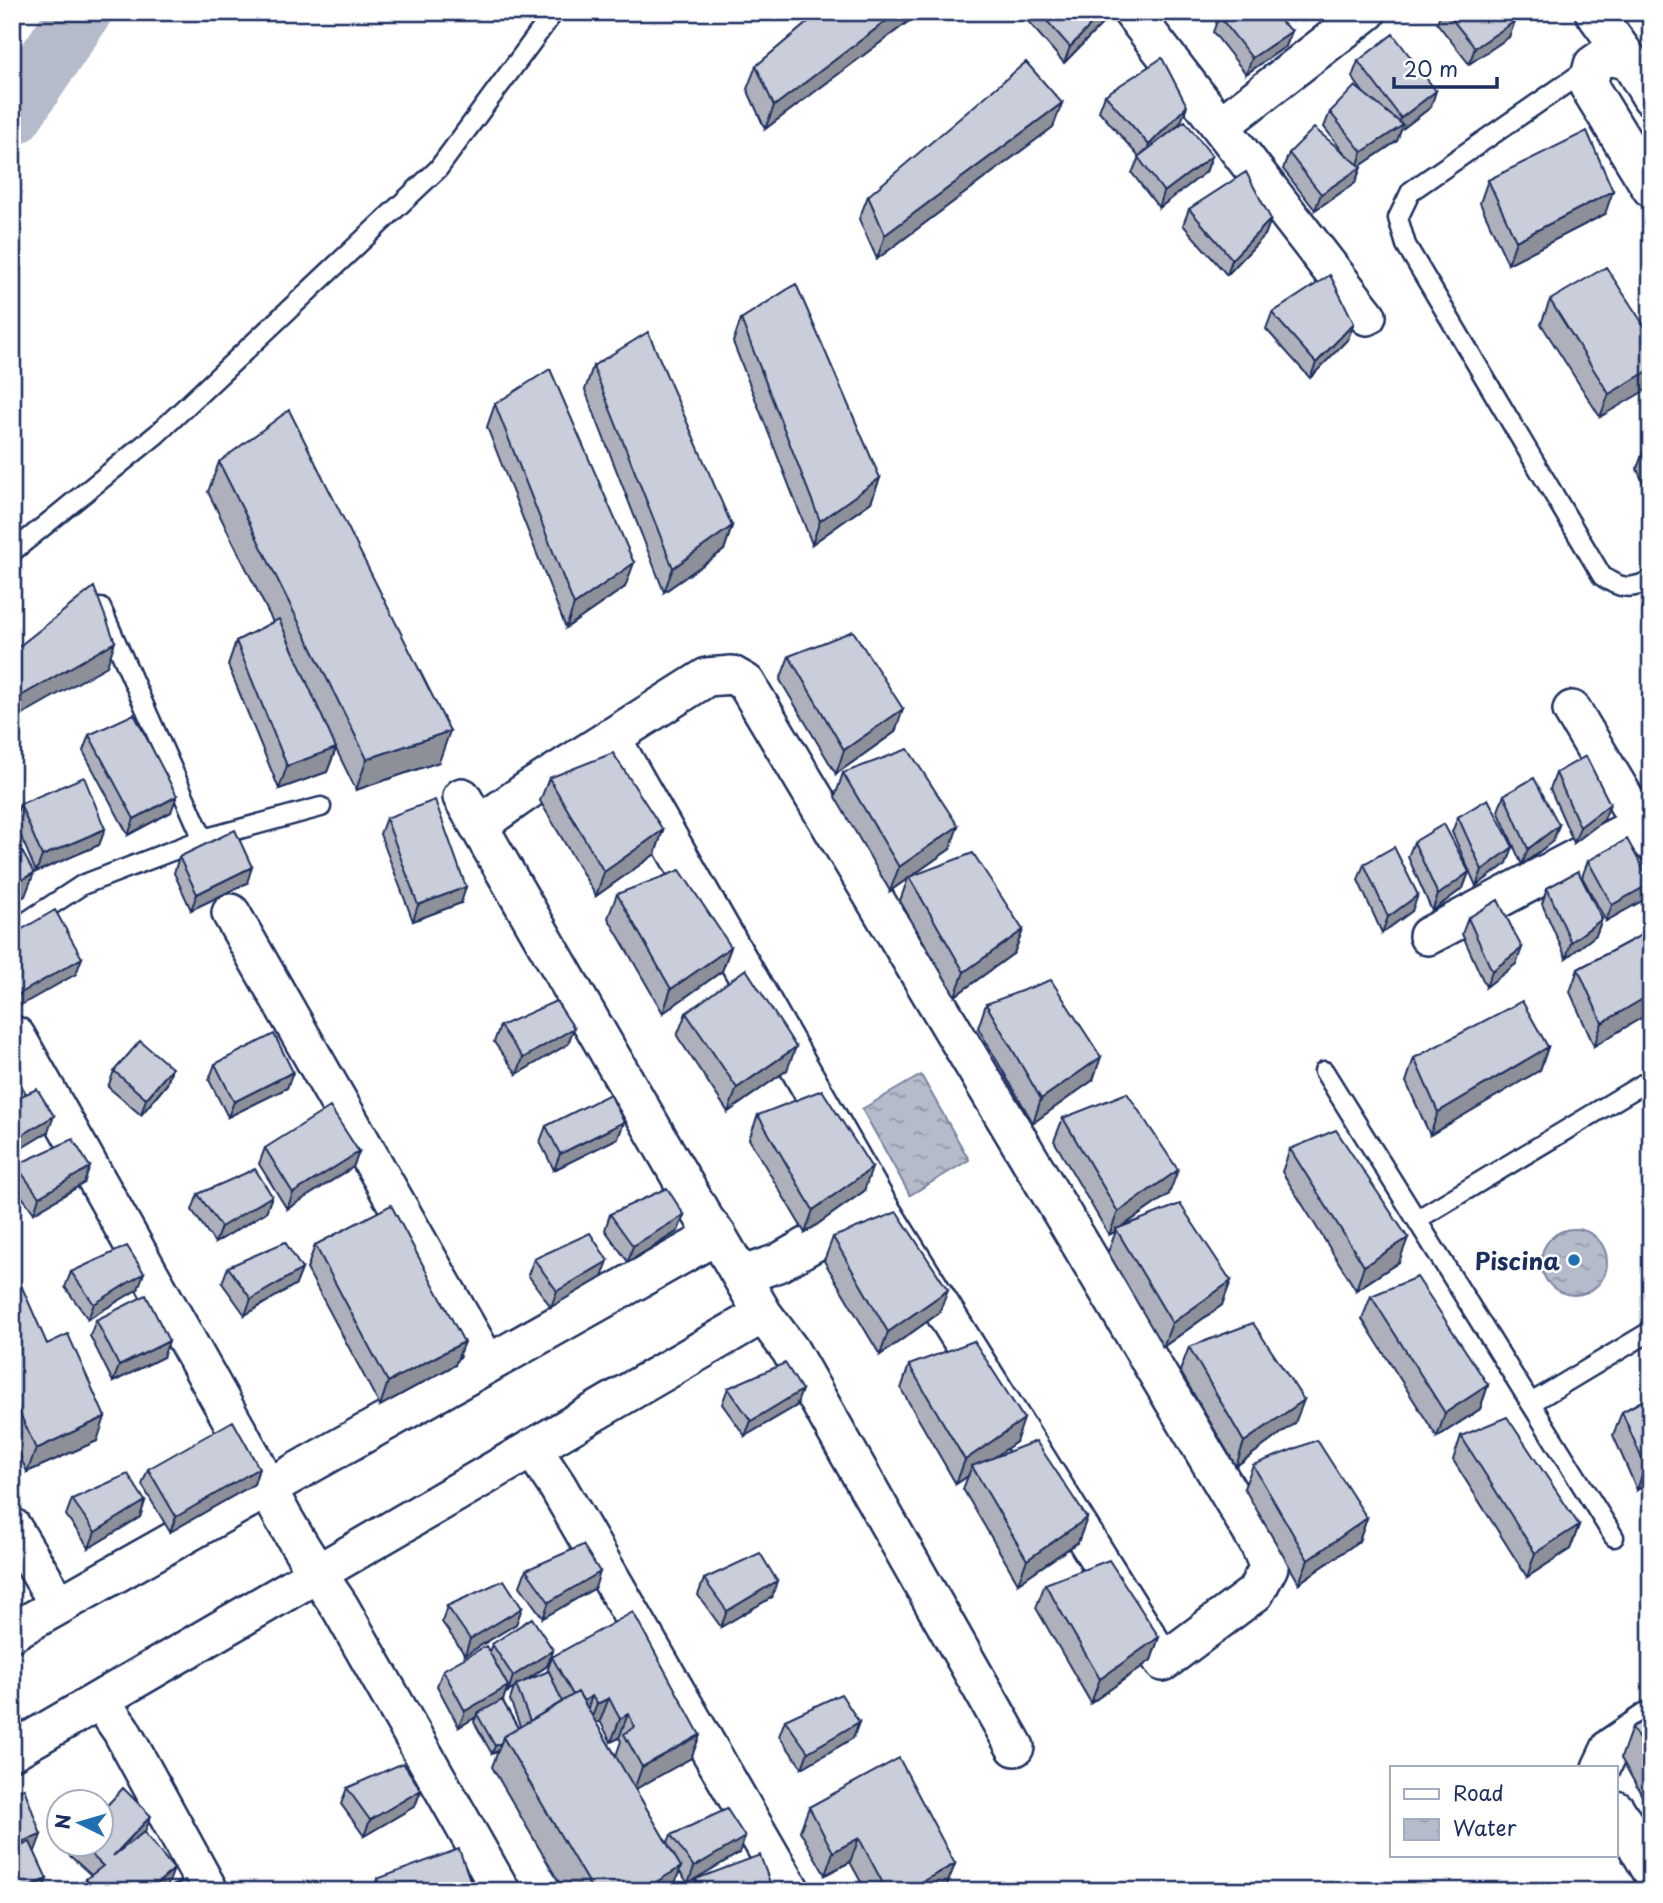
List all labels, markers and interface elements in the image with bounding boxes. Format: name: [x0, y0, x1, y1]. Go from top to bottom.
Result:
scale bar: [1394, 46, 1497, 90]
text: 20 m: [1404, 52, 1458, 84]
place label: Piscina: [1475, 1242, 1560, 1278]
marker: Piscina: [1566, 1252, 1582, 1268]
legend: [1390, 1766, 1618, 1857]
text: Road: [1453, 1776, 1504, 1808]
north arrow: [46, 1787, 116, 1857]
text: Water: [1453, 1811, 1517, 1843]
text: N: [47, 1813, 77, 1830]

